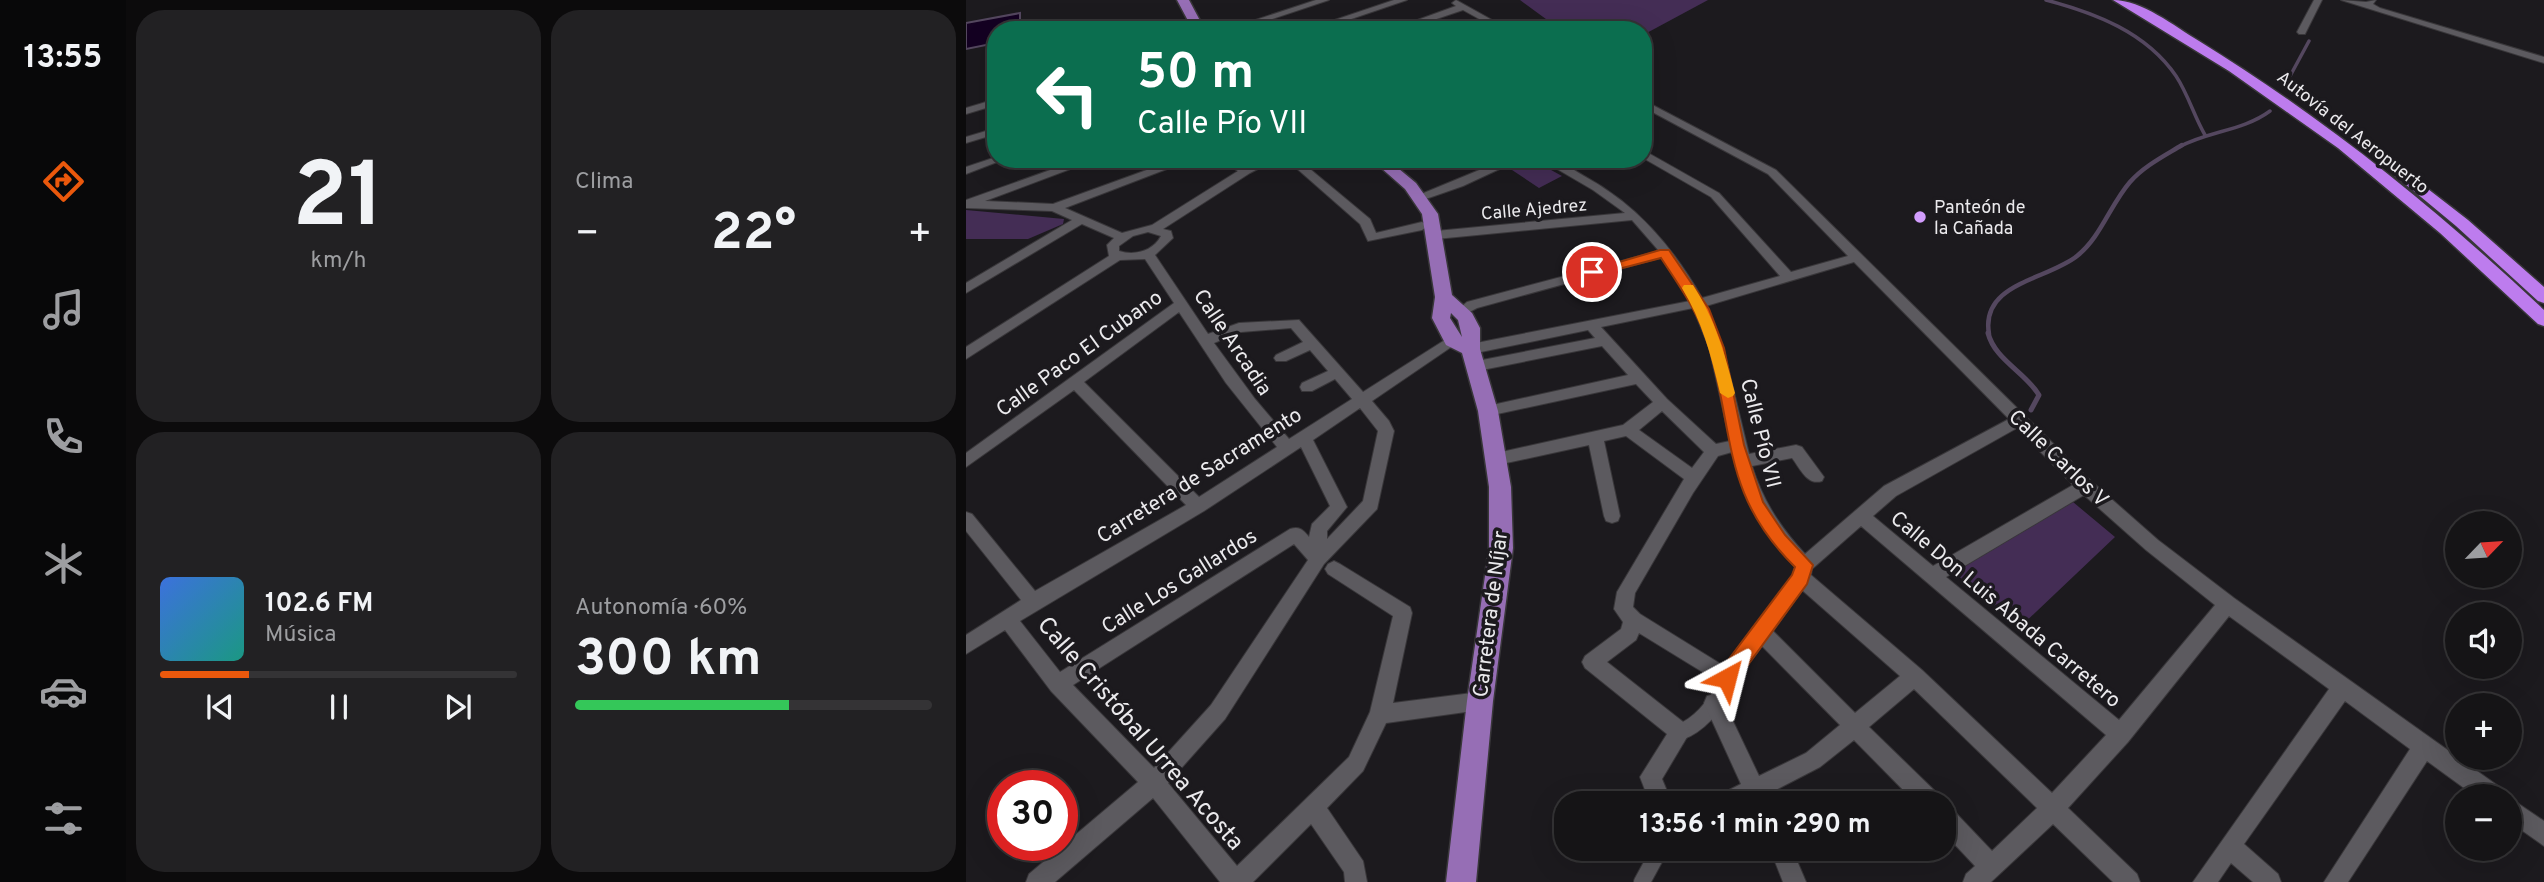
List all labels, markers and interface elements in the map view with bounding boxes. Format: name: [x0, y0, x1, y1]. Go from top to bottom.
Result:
text: 13:55: [24, 39, 102, 79]
text: 50 m: [1137, 44, 1254, 106]
icon: left: [1022, 49, 1113, 140]
street label: Autovía del Aeropuerto: [2271, 67, 2433, 200]
text: Calle Pío VII: [1137, 105, 1307, 145]
text: 21: [292, 144, 385, 259]
icon: directions: [39, 157, 88, 206]
text: Clima: [575, 168, 633, 197]
street label: Calle Ajedrez: [1480, 194, 1588, 227]
place label: Panteón de la Cañada: [1934, 197, 2025, 241]
text: 22°: [711, 202, 796, 268]
marker: Panteón de la Cañada: [1912, 209, 1928, 225]
text: −: [575, 211, 600, 260]
text: +: [907, 211, 932, 260]
pin: [1562, 242, 1622, 302]
text: km/h: [311, 247, 366, 276]
icon: arrive: [1573, 253, 1611, 291]
street label: Calle Arcadia: [1186, 284, 1277, 401]
icon: music: [39, 285, 88, 334]
street label: Calle Paco El Cubano: [991, 285, 1168, 424]
street label: Calle Pío VII: [1733, 376, 1786, 491]
street label: Carretera de Sacramento: [1092, 402, 1307, 550]
street label: Calle Carlos V: [2002, 404, 2114, 514]
icon: phone: [39, 412, 88, 461]
street label: Calle Don Luis Abada Carretero: [1884, 506, 2126, 715]
north arrow: [2445, 511, 2522, 588]
map controls: [2445, 511, 2522, 861]
street label: Calle Los Gallardos: [1097, 524, 1263, 641]
street label: Carretera de Níjar: [1468, 529, 1515, 699]
icon: climate: [39, 539, 88, 588]
text: 102.6 FM: [265, 588, 373, 621]
text: Autonomía · 60%: [575, 594, 747, 623]
button: sound: [2445, 602, 2522, 679]
street label: Calle Cristóbal Urrea Acosta: [1030, 611, 1249, 857]
text: Música: [265, 621, 336, 650]
text: 300 km: [575, 628, 762, 694]
position arrow: [1690, 641, 1764, 715]
icon: car: [39, 667, 88, 716]
icon: previous: [201, 688, 239, 726]
icon: pause: [320, 688, 358, 726]
icon: next: [439, 688, 477, 726]
button: +: [2445, 693, 2522, 770]
speed limit sign: 30: [987, 770, 1078, 861]
button: −: [2445, 784, 2522, 861]
icon: filters: [39, 794, 88, 843]
text: 13:56 · 1 min · 290 m: [1640, 809, 1870, 842]

